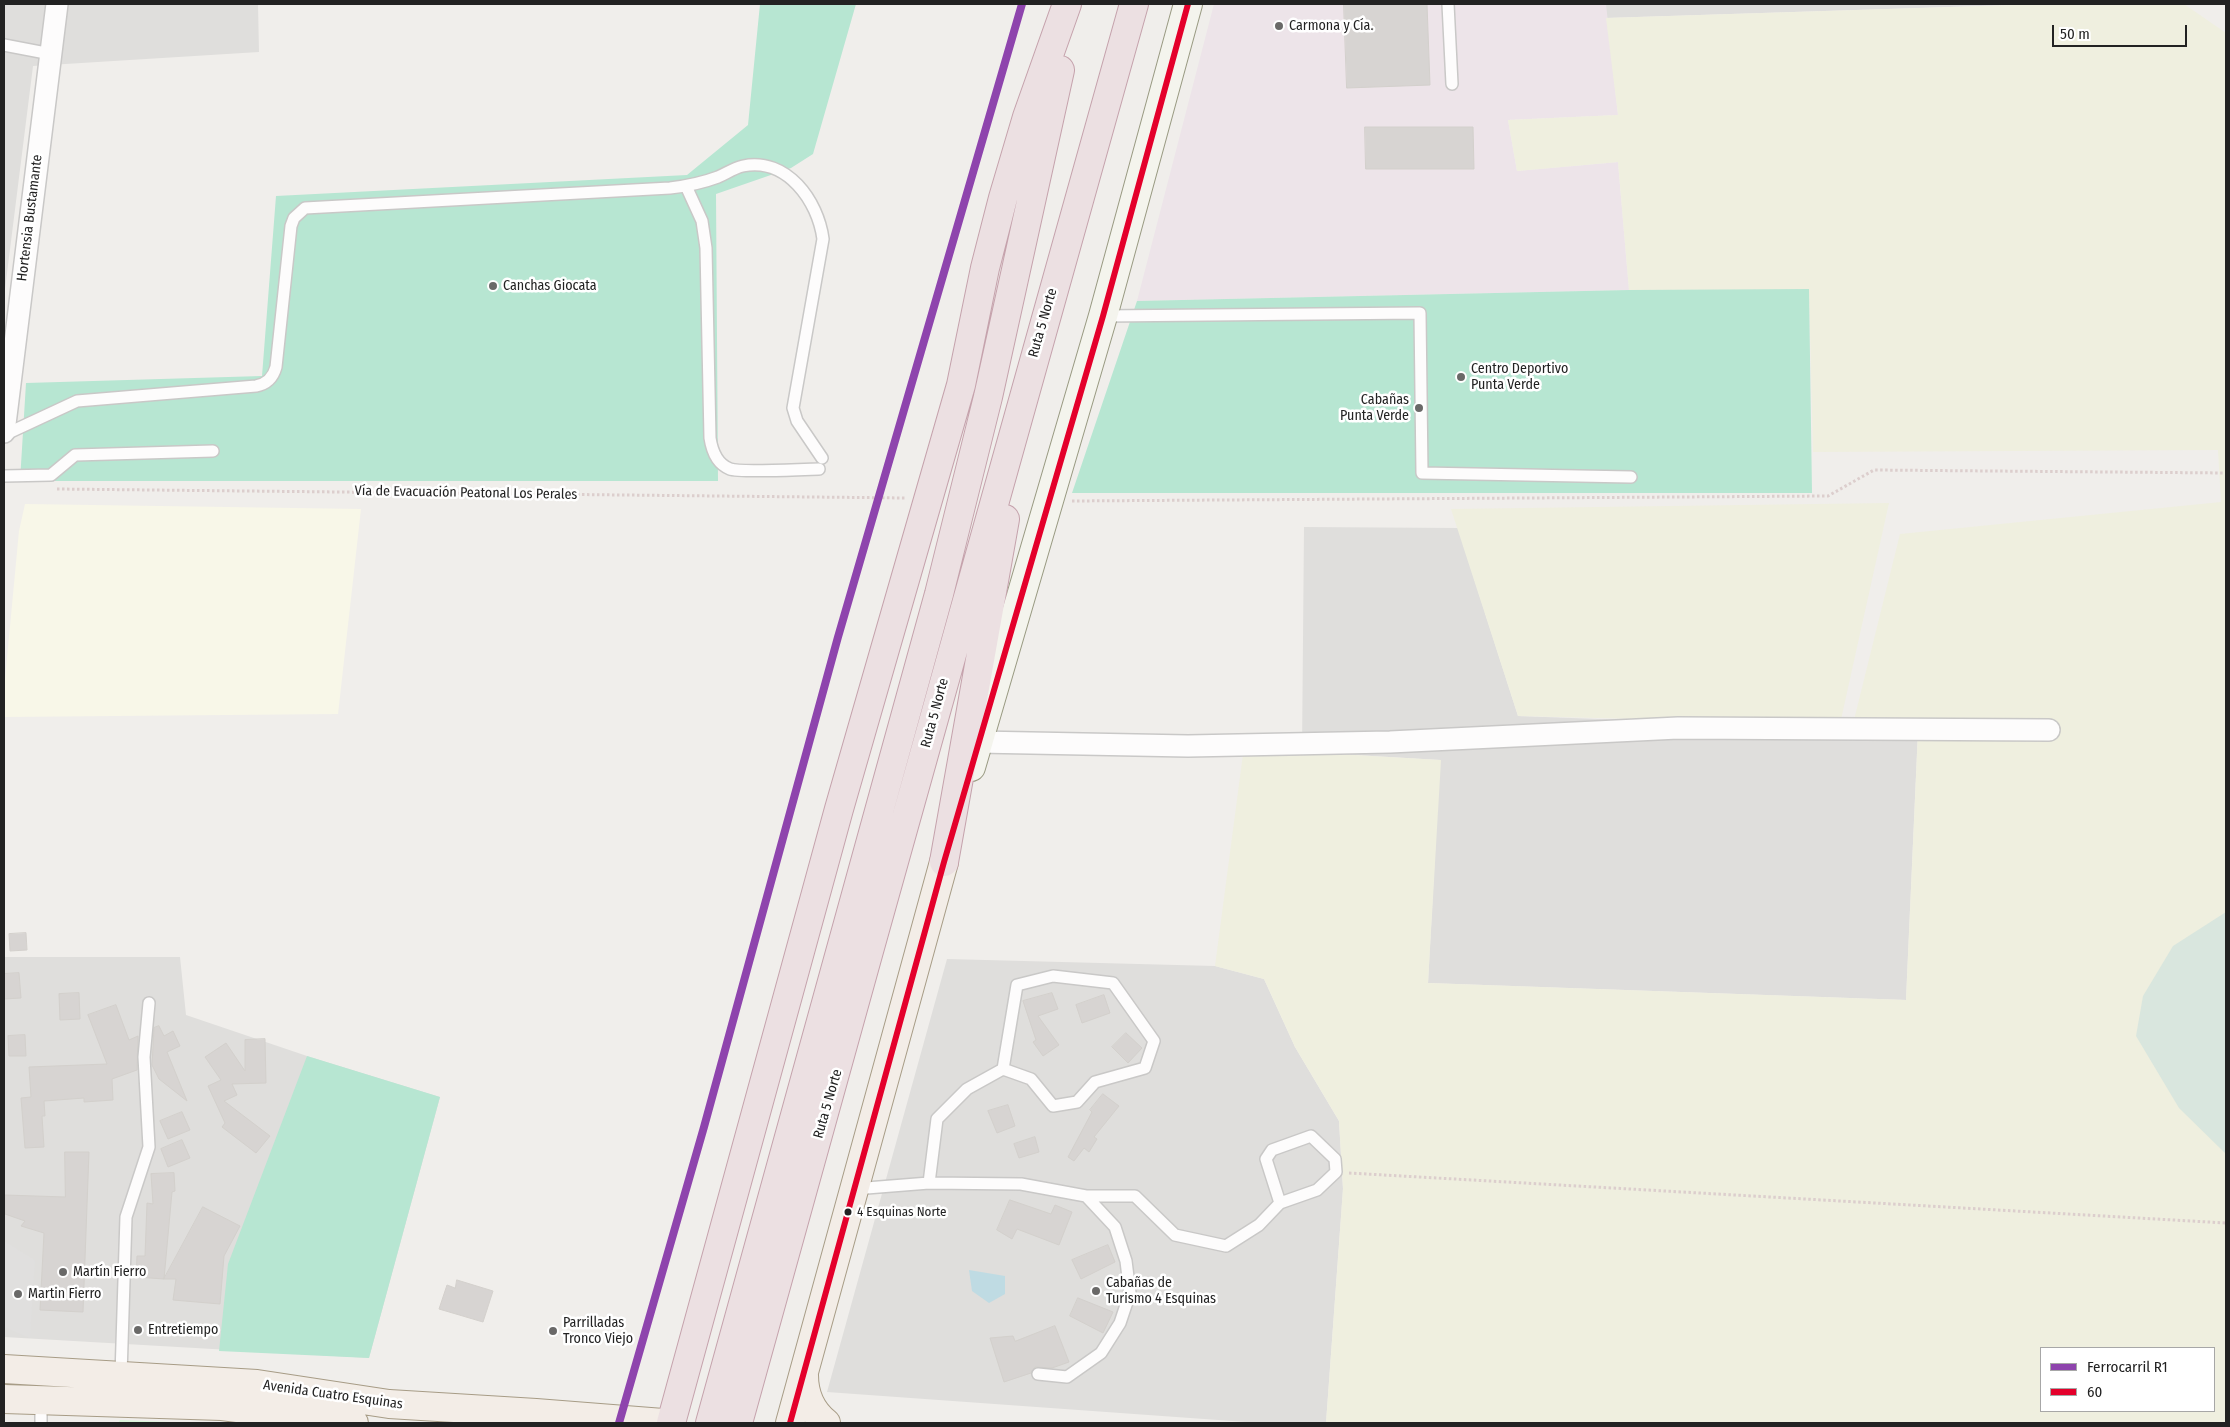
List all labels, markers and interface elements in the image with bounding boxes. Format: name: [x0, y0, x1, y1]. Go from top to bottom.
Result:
scale bar: [2055, 15, 2190, 47]
place label: Carmona y Cía.: [1289, 18, 1373, 34]
marker: Carmona y Cía.: [1273, 20, 1285, 32]
text: 50 m: [2060, 25, 2090, 43]
street label: Hortensia Bustamante: [14, 154, 46, 282]
place label: Canchas Giocata: [503, 278, 597, 294]
marker: Canchas Giocata: [487, 280, 499, 292]
street label: Ruta 5 Norte: [1025, 286, 1061, 360]
place label: Centro Deportivo Punta Verde: [1471, 361, 1568, 394]
marker: Centro Deportivo Punta Verde: [1455, 371, 1467, 383]
place label: Cabañas Punta Verde: [1340, 392, 1409, 424]
marker: Cabañas Punta Verde: [1413, 402, 1425, 414]
street label: Vía de Evacuación Peatonal Los Perales: [354, 483, 578, 503]
street label: Ruta 5 Norte: [918, 676, 952, 750]
street label: Ruta 5 Norte: [810, 1067, 846, 1141]
place label: 4 Esquinas Norte: [857, 1204, 946, 1220]
marker: 4 Esquinas Norte: [843, 1207, 853, 1217]
place label: Martín Fierro: [73, 1264, 146, 1280]
marker: Martín Fierro: [57, 1266, 69, 1278]
place label: Cabañas de Turismo 4 Esquinas: [1106, 1275, 1216, 1308]
marker: Cabañas de Turismo 4 Esquinas: [1090, 1285, 1102, 1297]
place label: Martin Fierro: [28, 1286, 101, 1302]
marker: Martin Fierro: [12, 1288, 24, 1300]
place label: Parrilladas Tronco Viejo: [563, 1315, 633, 1348]
place label: Entretiempo: [148, 1322, 218, 1338]
marker: Entretiempo: [132, 1324, 144, 1336]
marker: Parrilladas Tronco Viejo: [547, 1325, 559, 1337]
legend: [2040, 1347, 2215, 1412]
text: Ferrocarril R1: [2087, 1358, 2168, 1376]
street label: Avenida Cuatro Esquinas: [262, 1377, 404, 1413]
text: 60: [2087, 1383, 2102, 1401]

